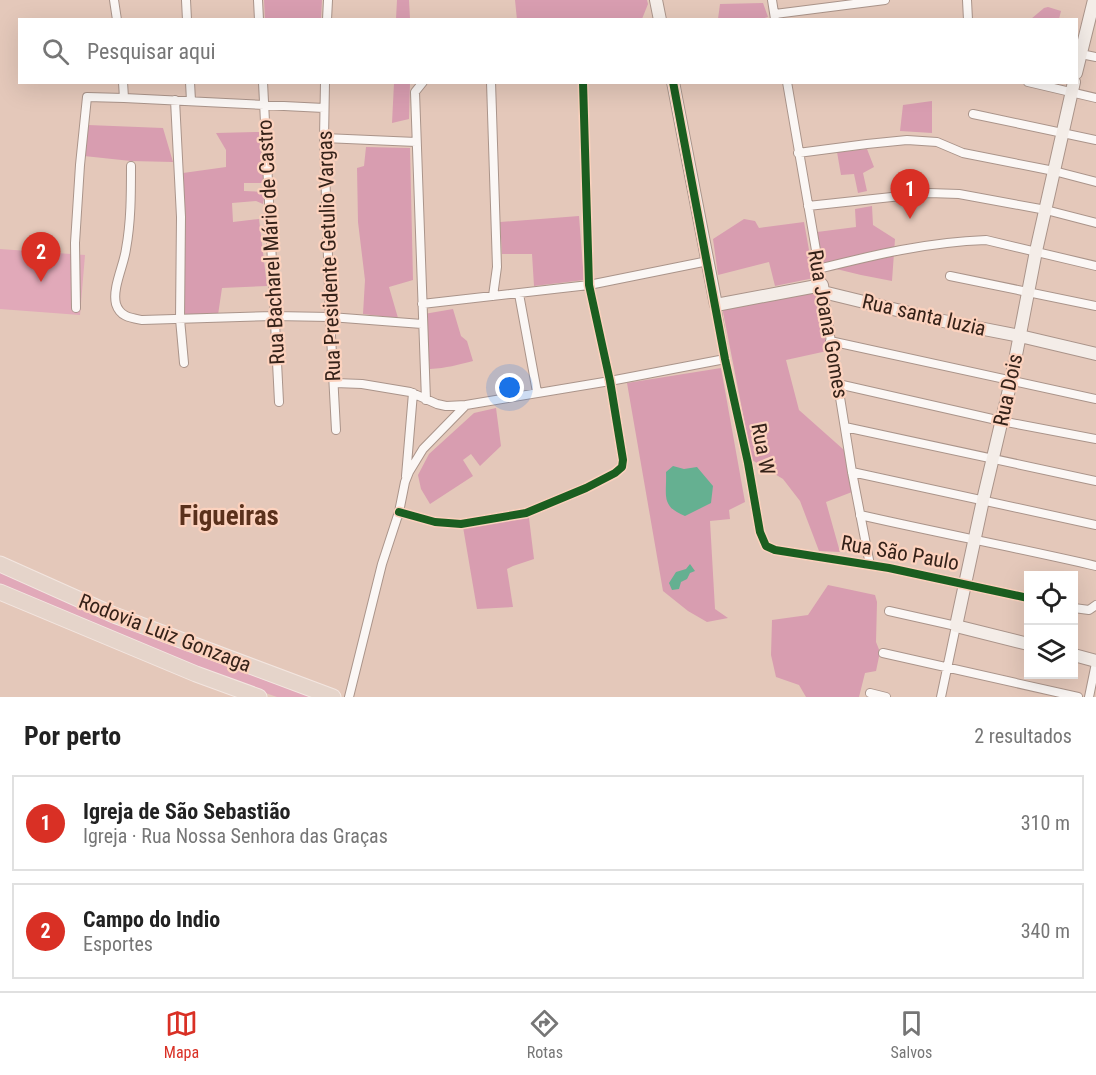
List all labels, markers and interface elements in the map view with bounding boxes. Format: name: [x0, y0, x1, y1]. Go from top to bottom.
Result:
search box: [18, 18, 1078, 84]
icon: search: [39, 35, 72, 68]
text: Pesquisar aqui: [87, 39, 216, 64]
street label: Rua Bacharel Mário de Castro: [253, 119, 289, 365]
street label: Rua Presidente Getulio Vargas: [313, 130, 345, 382]
pin: 1: [890, 170, 930, 219]
pin: 2: [22, 232, 60, 282]
street label: Rua Joana Gomes: [803, 248, 853, 400]
street label: Rua santa luzia: [860, 289, 988, 341]
street label: Rua Dois: [989, 352, 1027, 428]
your location: [495, 373, 524, 402]
street label: Rua W: [746, 421, 780, 477]
district label: Figueiras: [179, 500, 279, 532]
street label: Rua São Paulo: [839, 531, 961, 575]
map controls: [1024, 571, 1078, 679]
button: locate: [1024, 571, 1078, 625]
street label: Rodovia Luiz Gonzaga: [75, 589, 255, 677]
button: layers: [1024, 625, 1078, 679]
text: Por perto: [24, 721, 121, 751]
text: 2 resultados: [974, 724, 1072, 748]
text: Igreja de São Sebastião: [83, 799, 290, 824]
text: 1: [40, 811, 51, 835]
text: 310 m: [1021, 811, 1070, 835]
text: Igreja · Rua Nossa Senhora das Graças: [83, 824, 388, 848]
text: Campo do Indio: [83, 907, 220, 932]
text: 2: [40, 919, 51, 943]
text: 340 m: [1021, 919, 1070, 943]
text: Esportes: [83, 932, 153, 956]
tab: Mapa: [164, 1007, 199, 1062]
tab: Rotas: [527, 1007, 563, 1062]
tab: Salvos: [891, 1007, 932, 1062]

